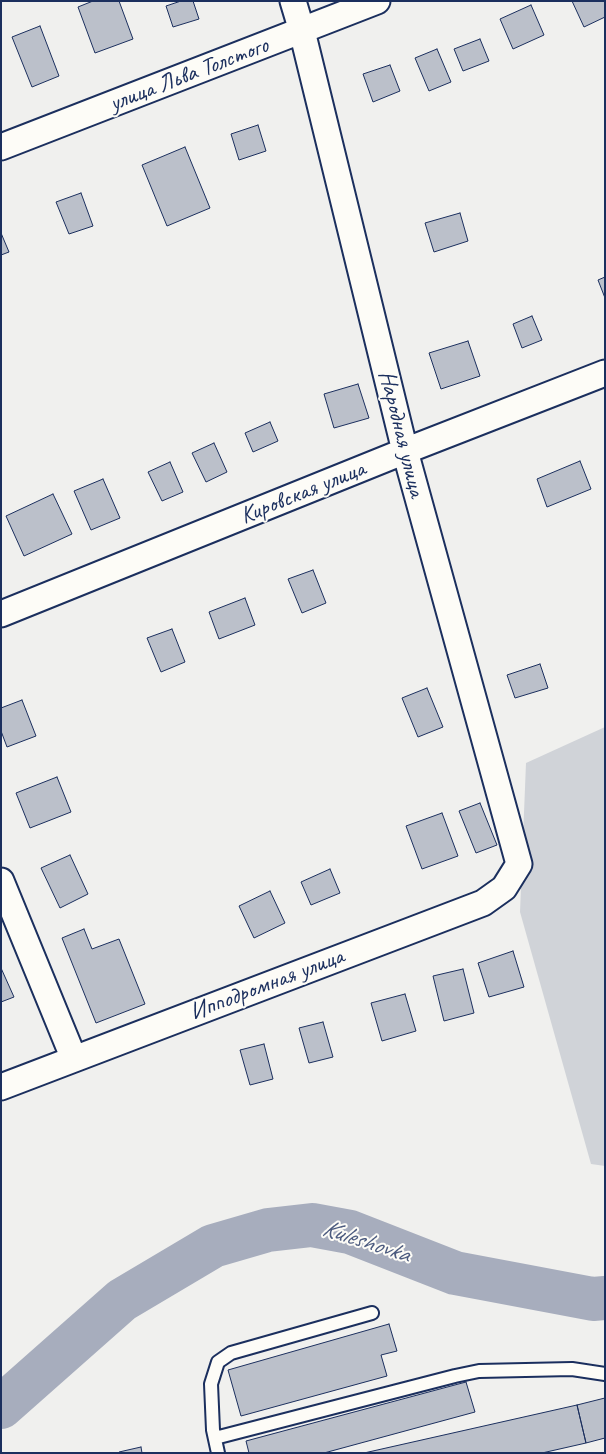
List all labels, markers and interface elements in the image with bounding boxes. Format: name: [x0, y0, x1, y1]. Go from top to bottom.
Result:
street label: улица Льва Толстого: [105, 31, 273, 119]
street label: Народная улица: [371, 368, 431, 500]
street label: Кировская улица: [236, 455, 370, 531]
street label: Ипподромная улица: [186, 942, 348, 1028]
water label: Kuleshovka: [319, 1214, 413, 1270]

